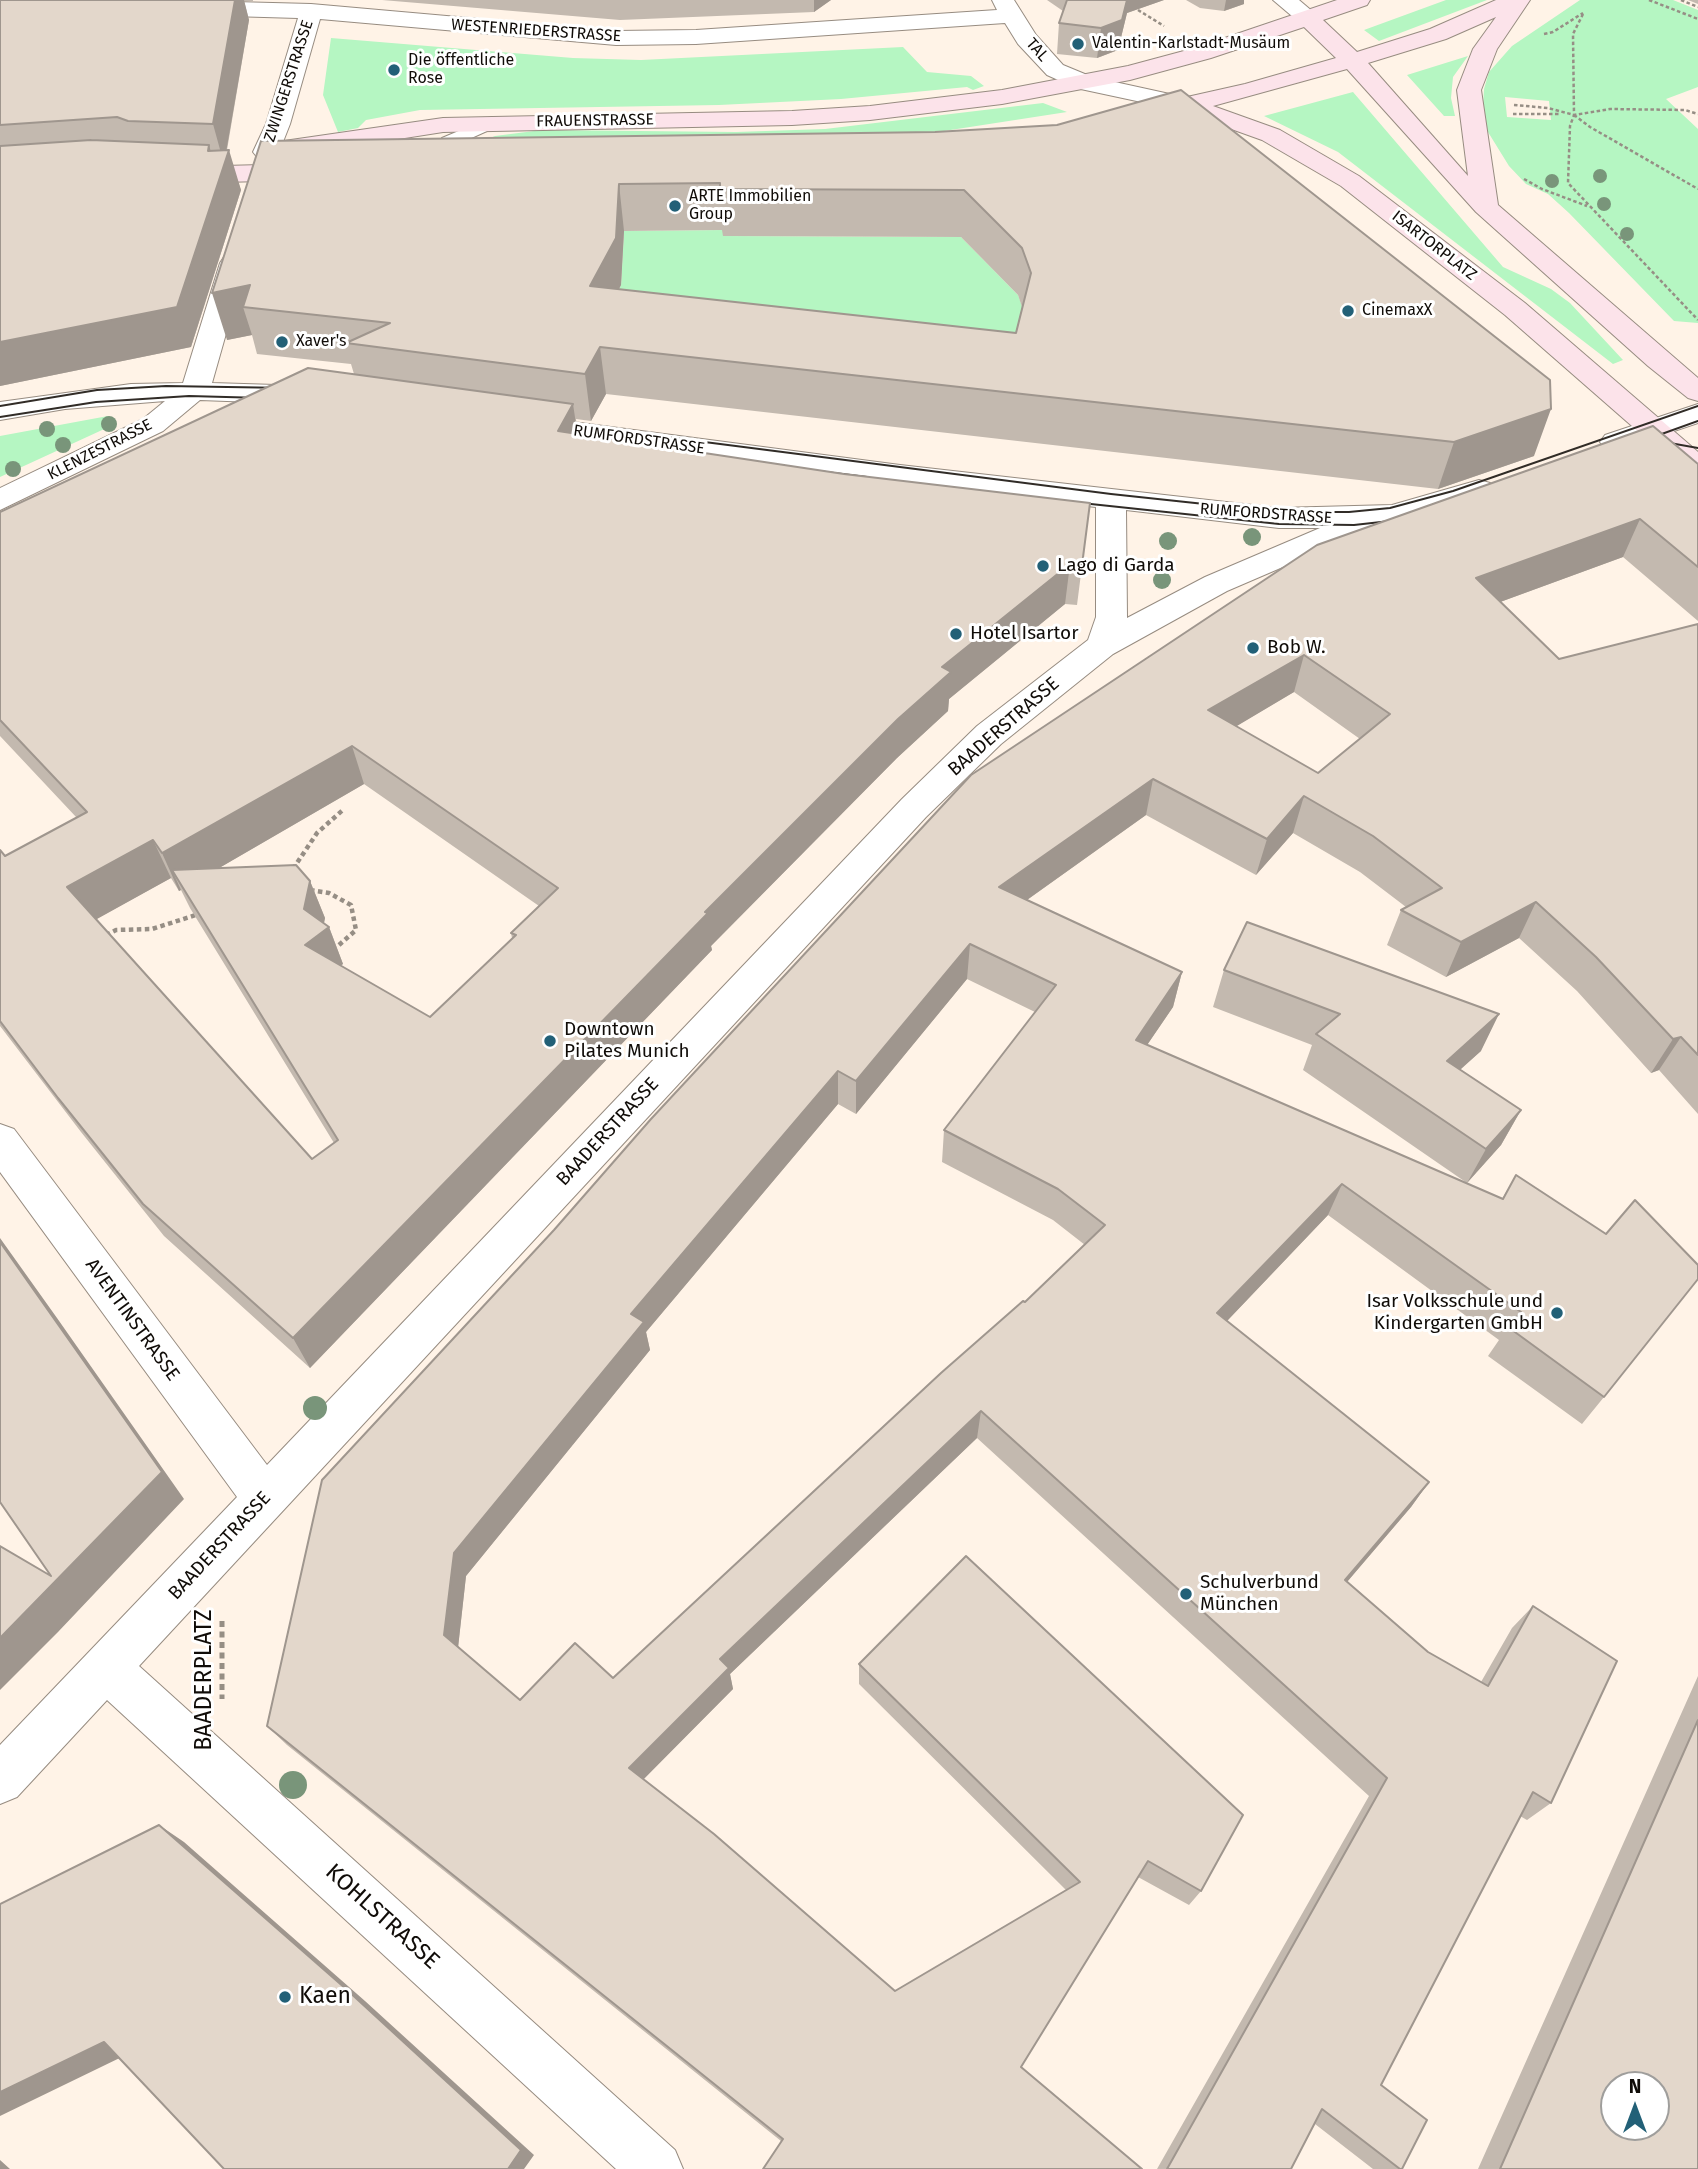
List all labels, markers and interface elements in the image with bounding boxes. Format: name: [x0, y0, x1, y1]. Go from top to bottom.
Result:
street label: WESTENRIEDERSTRASSE: [450, 15, 622, 47]
street label: ZWINGERSTRASSE: [260, 18, 318, 144]
street label: TAL: [1022, 34, 1052, 66]
place label: Valentin-Karlstadt-Musäum: [1092, 34, 1290, 54]
marker: Valentin-Karlstadt-Musäum: [1070, 36, 1086, 52]
place label: Die öffentliche Rose: [408, 51, 514, 89]
marker: Die öffentliche Rose: [386, 62, 402, 78]
street label: FRAUENSTRASSE: [536, 110, 654, 132]
place label: ARTE Immobilien Group: [689, 187, 811, 225]
marker: ARTE Immobilien Group: [667, 198, 683, 214]
street label: ISARTORPLATZ: [1388, 207, 1480, 285]
place label: CinemaxX: [1362, 301, 1432, 321]
marker: CinemaxX: [1340, 303, 1356, 319]
place label: Xaver's: [296, 332, 347, 352]
marker: Xaver's: [274, 334, 290, 350]
street label: KLENZESTRASSE: [44, 415, 156, 485]
street label: RUMFORDSTRASSE: [572, 421, 706, 459]
street label: RUMFORDSTRASSE: [1199, 500, 1333, 528]
place label: Lago di Garda: [1057, 555, 1175, 577]
marker: Lago di Garda: [1035, 558, 1051, 574]
place label: Hotel Isartor: [970, 623, 1079, 645]
marker: Hotel Isartor: [948, 626, 964, 642]
place label: Bob W.: [1267, 637, 1326, 659]
marker: Bob W.: [1245, 640, 1261, 656]
street label: BAADERSTRASSE: [944, 673, 1064, 781]
place label: Downtown Pilates Munich: [564, 1019, 690, 1063]
marker: Downtown Pilates Munich: [542, 1033, 558, 1049]
street label: BAADERSTRASSE: [552, 1073, 664, 1191]
street label: AVENTINSTRASSE: [80, 1254, 184, 1386]
place label: Isar Volksschule und Kindergarten GmbH: [1366, 1291, 1543, 1335]
marker: Isar Volksschule und Kindergarten GmbH: [1549, 1305, 1565, 1321]
street label: BAADERSTRASSE: [164, 1487, 276, 1605]
place label: Schulverbund München: [1200, 1572, 1319, 1616]
marker: Schulverbund München: [1178, 1586, 1194, 1602]
street label: BAADERPLATZ: [191, 1609, 219, 1751]
street label: KOHLSTRASSE: [319, 1859, 445, 1975]
place label: Kaen: [299, 1983, 351, 2011]
marker: Kaen: [277, 1989, 293, 2005]
north arrow: [1600, 2071, 1670, 2141]
text: N: [1629, 2075, 1641, 2098]

